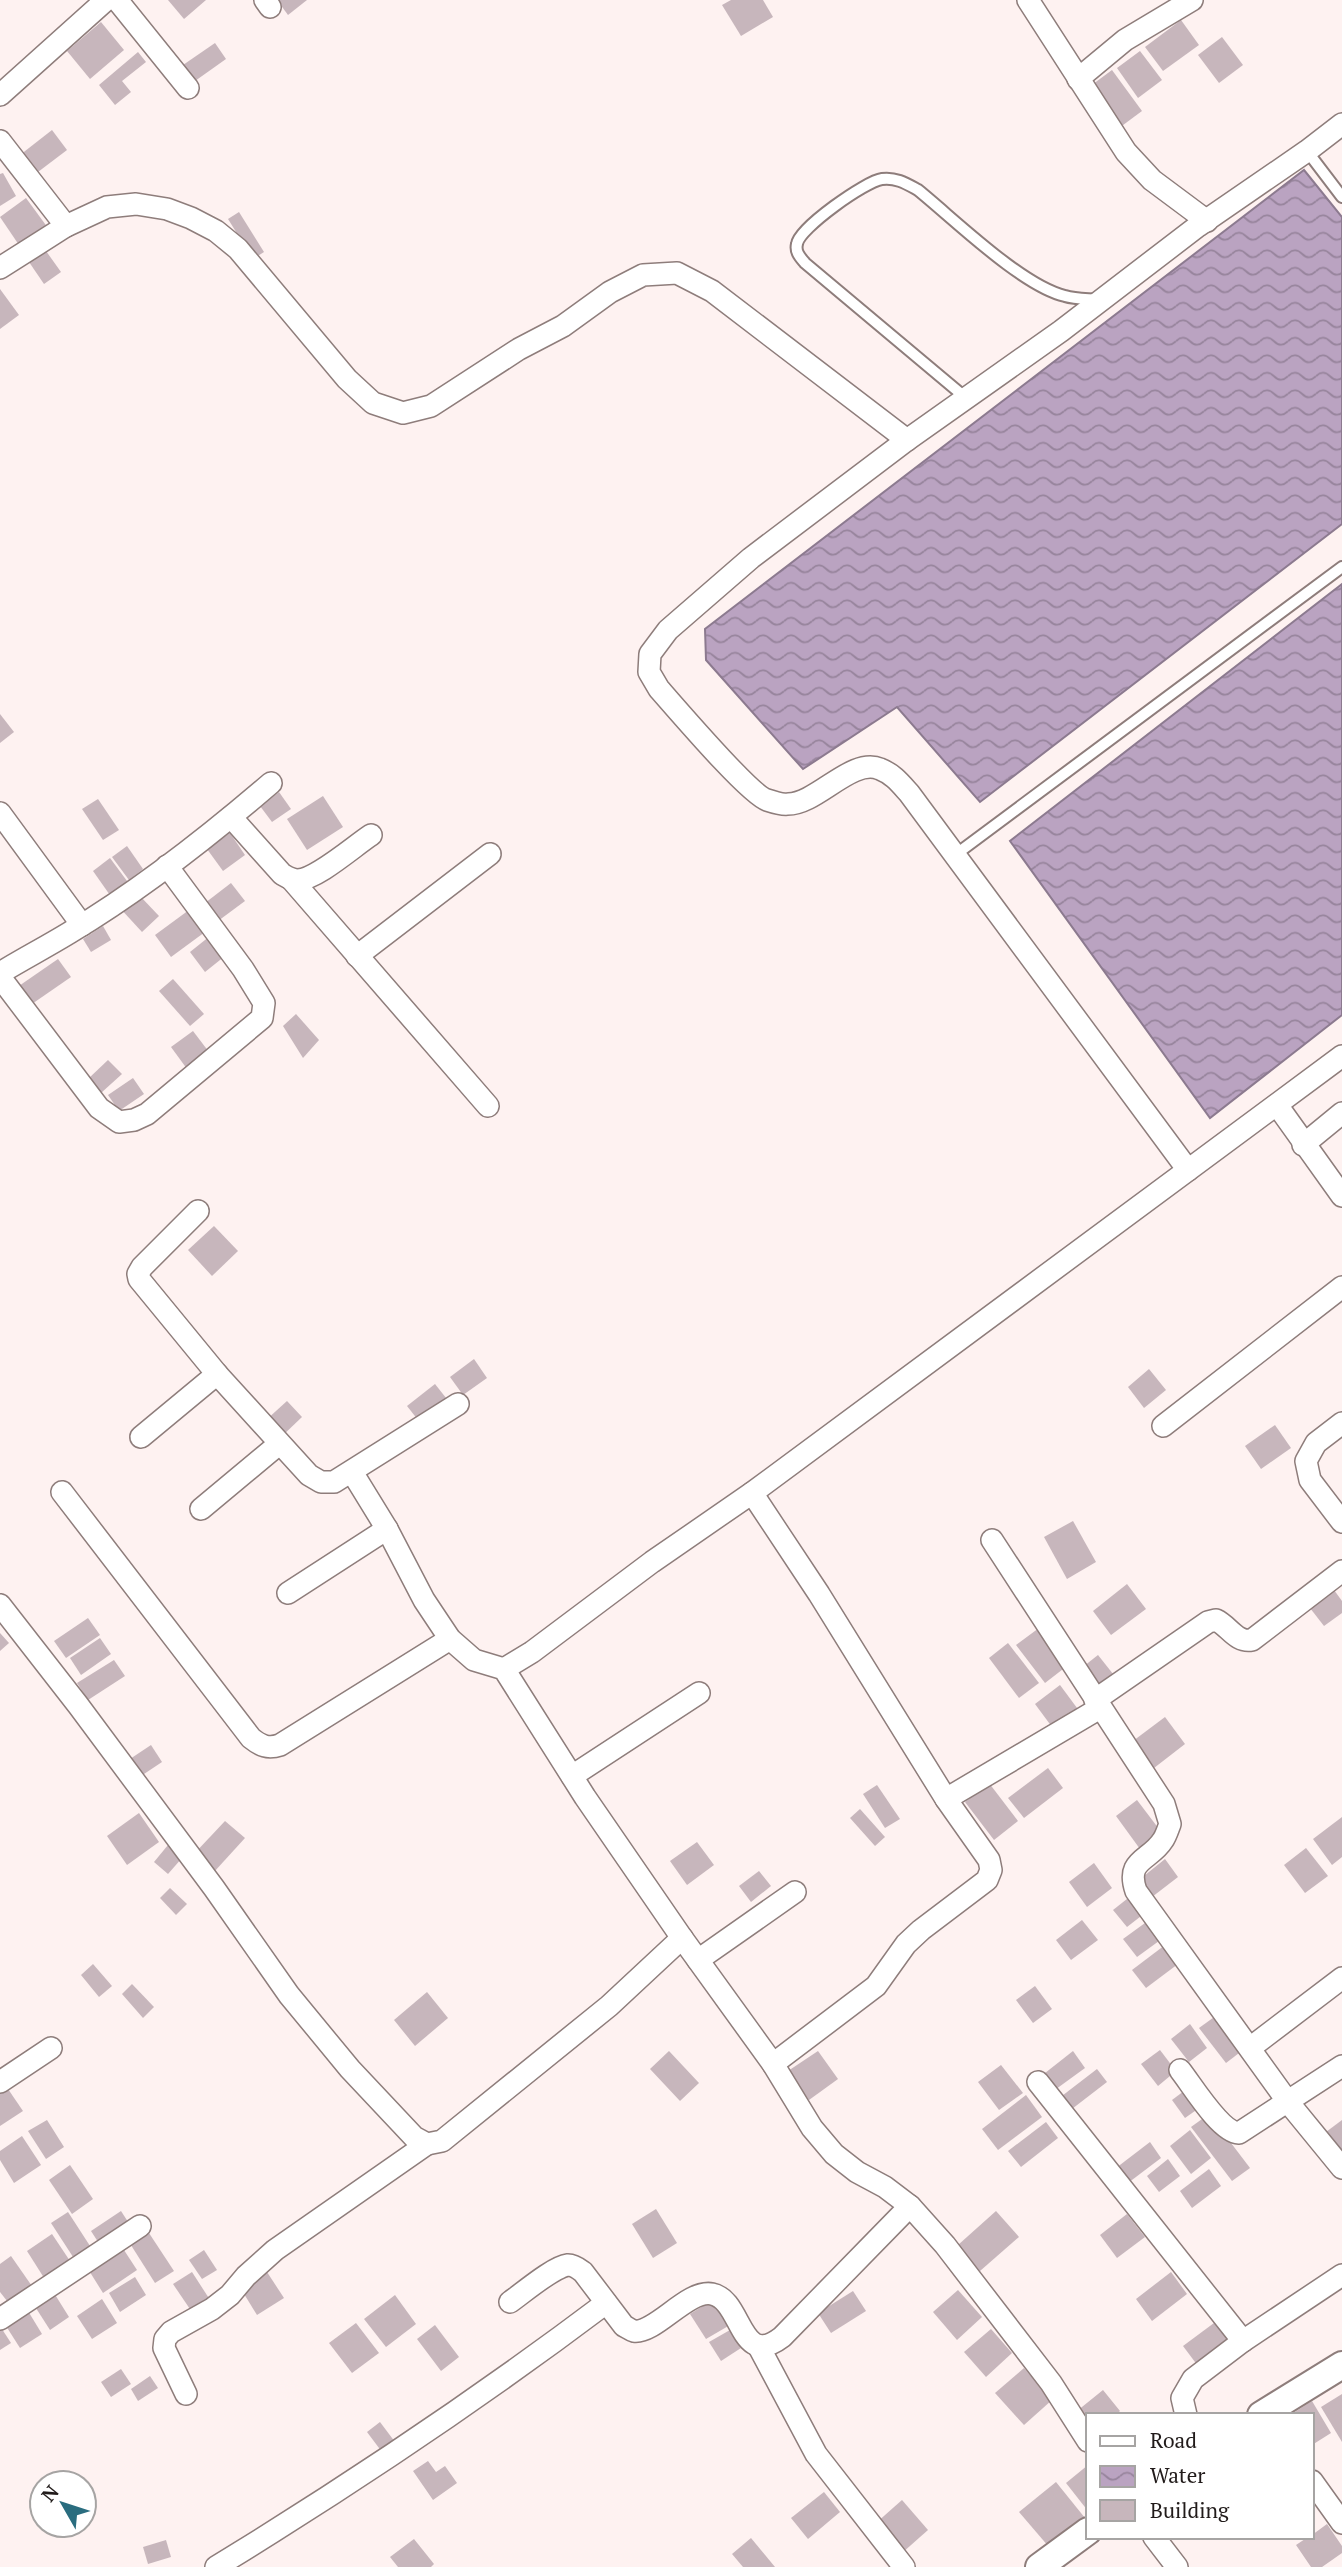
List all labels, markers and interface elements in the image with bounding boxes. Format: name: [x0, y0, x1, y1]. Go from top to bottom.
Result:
legend: [1086, 2413, 1314, 2539]
text: Road: [1150, 2426, 1197, 2454]
text: Water: [1150, 2461, 1205, 2489]
north arrow: [28, 2469, 98, 2539]
text: N: [35, 2479, 64, 2506]
text: Building: [1150, 2496, 1230, 2524]

